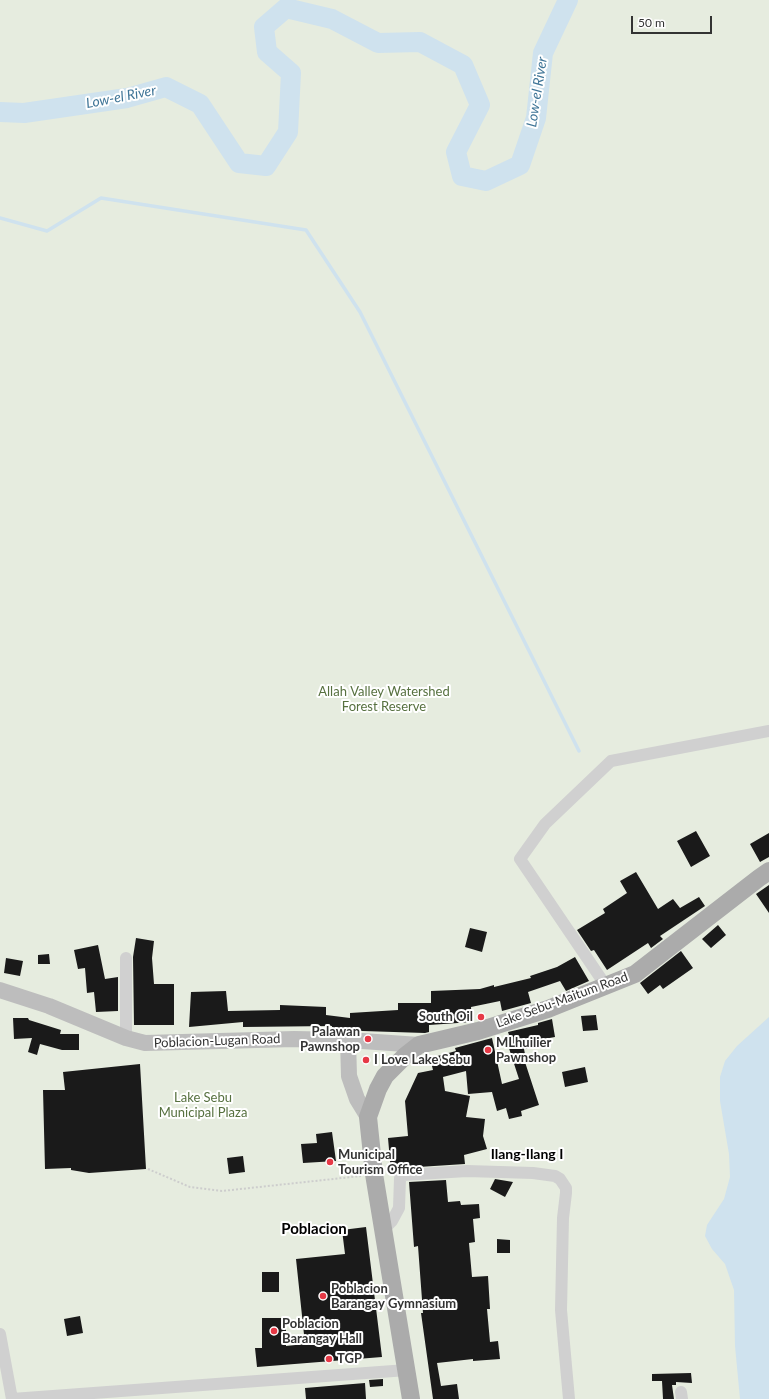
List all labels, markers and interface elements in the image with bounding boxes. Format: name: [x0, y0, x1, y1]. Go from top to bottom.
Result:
scale bar: [633, 8, 714, 34]
text: 50 m: [638, 15, 665, 30]
water label: Low-el River: [523, 56, 551, 128]
water label: Low-el River: [85, 82, 157, 112]
park label: Allah Valley Watershed Forest Reserve: [318, 684, 450, 715]
street label: Lake Sebu-Maitum Road: [494, 969, 630, 1031]
place label: South Oil: [419, 1009, 473, 1025]
marker: South Oil: [476, 1012, 486, 1022]
place label: Palawan Pawnshop: [300, 1024, 360, 1055]
street label: Poblacion-Lugan Road: [153, 1031, 281, 1051]
marker: Palawan Pawnshop: [363, 1034, 373, 1044]
place label: MLhuilier Pawnshop: [496, 1035, 556, 1066]
marker: MLhuilier Pawnshop: [483, 1045, 493, 1055]
place label: I Love Lake Sebu: [374, 1052, 470, 1068]
marker: I Love Lake Sebu: [361, 1055, 371, 1065]
park label: Lake Sebu Municipal Plaza: [159, 1090, 247, 1121]
district label: Ilang-Ilang I: [491, 1146, 563, 1162]
place label: Municipal Tourism Office: [338, 1147, 422, 1178]
marker: Municipal Tourism Office: [325, 1157, 335, 1167]
district label: Poblacion: [281, 1220, 347, 1238]
place label: Poblacion Barangay Gymnasium: [331, 1281, 456, 1312]
marker: Poblacion Barangay Gymnasium: [318, 1291, 328, 1301]
place label: Poblacion Barangay Hall: [282, 1316, 362, 1347]
marker: Poblacion Barangay Hall: [269, 1326, 279, 1336]
place label: TGP: [337, 1351, 362, 1367]
marker: TGP: [324, 1354, 334, 1364]

